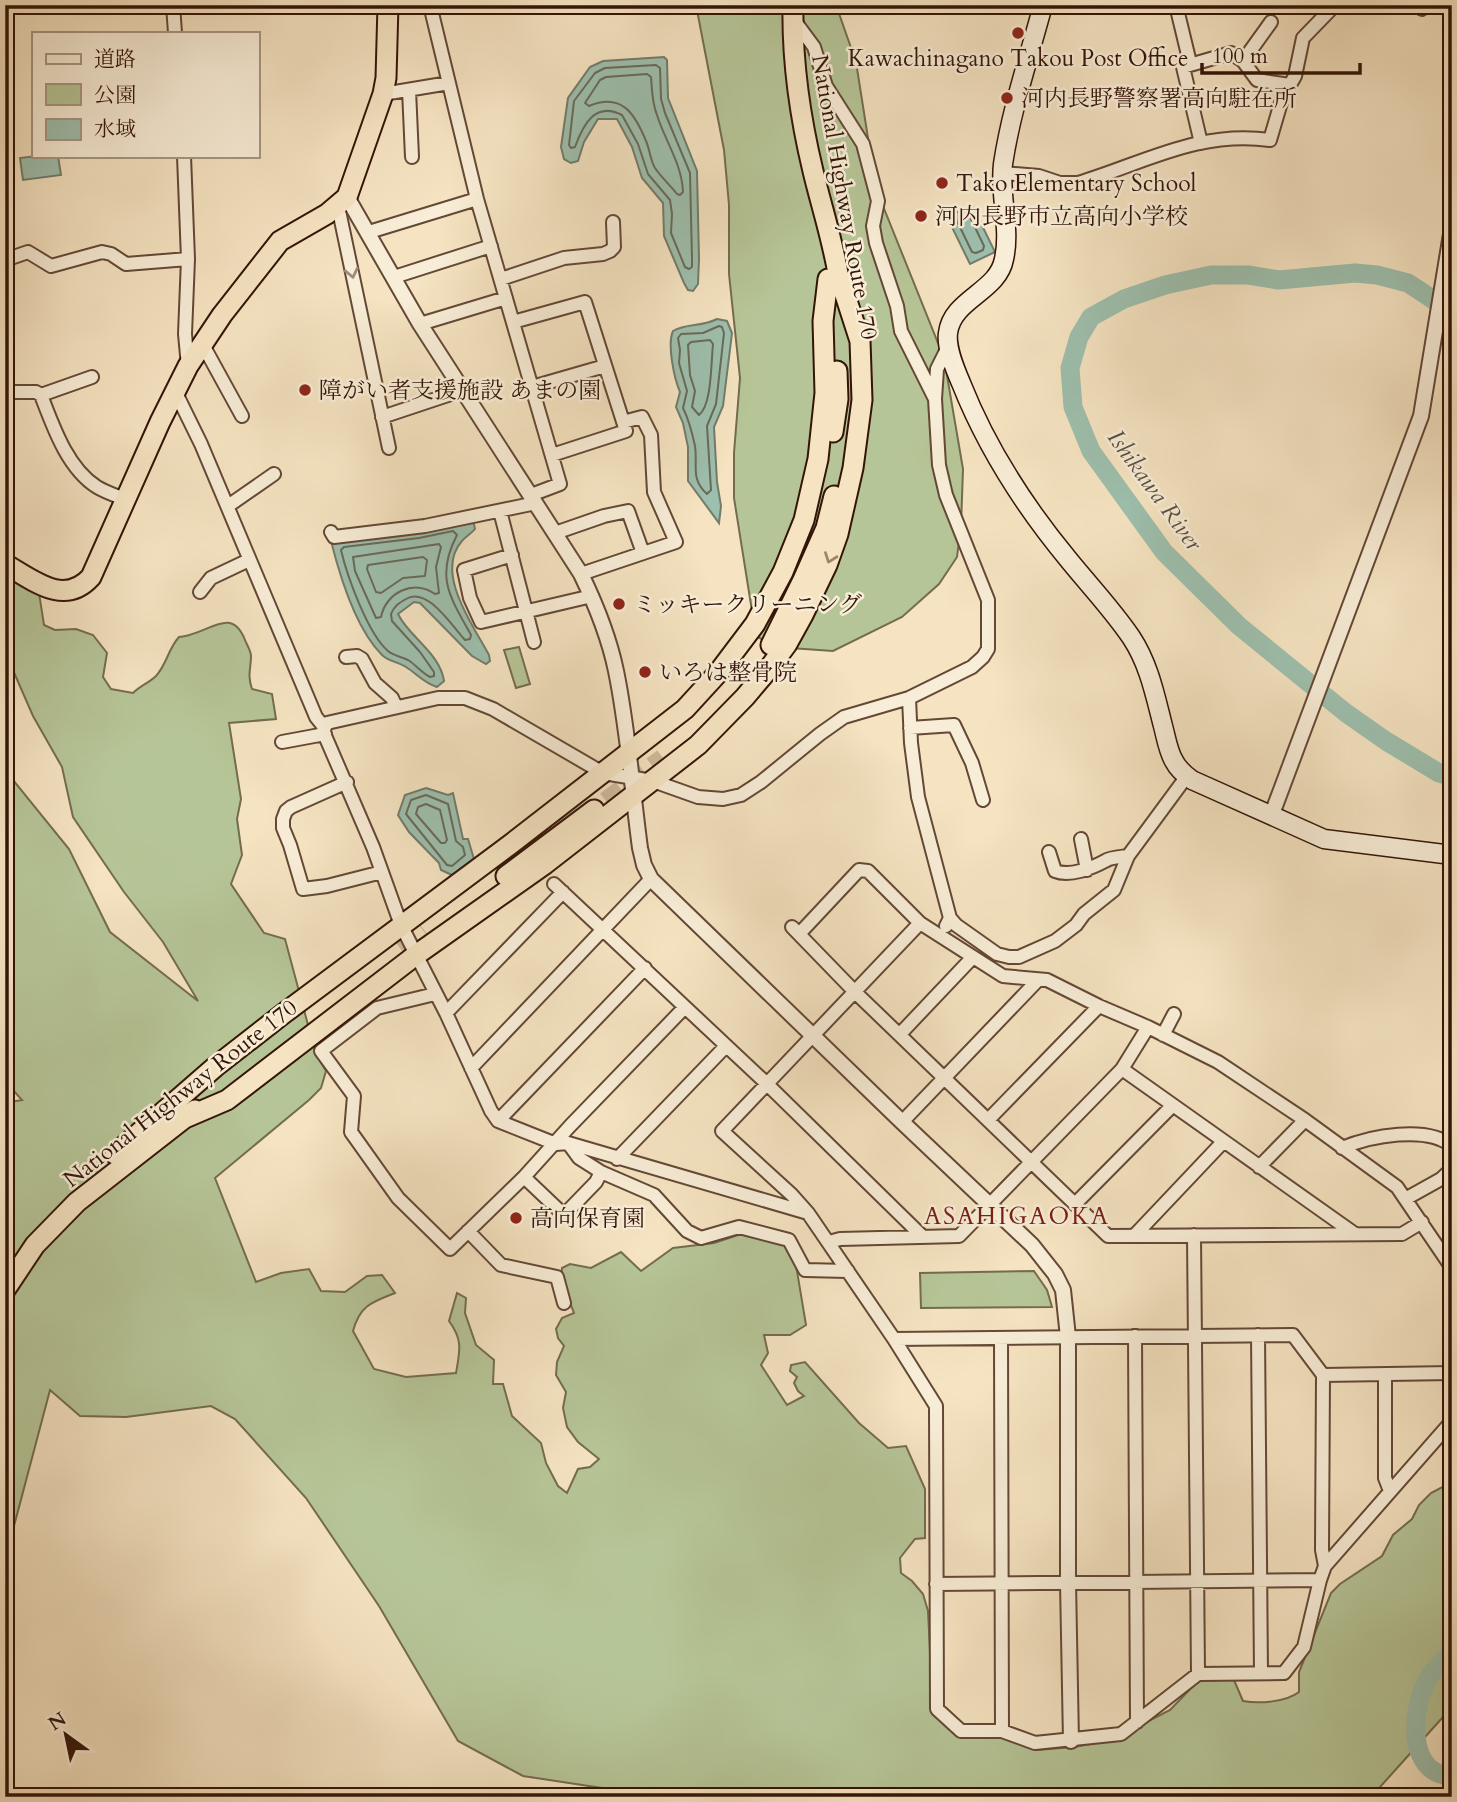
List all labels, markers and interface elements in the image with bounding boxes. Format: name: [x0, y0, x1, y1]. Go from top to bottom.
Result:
marker: Kawachinagano Takou Post Office: [1010, 25, 1026, 41]
legend: [32, 32, 259, 158]
scale bar: [1202, 32, 1359, 76]
text: 100 m: [1212, 42, 1268, 71]
place label: Kawachinagano Takou Post Office: [848, 43, 1188, 74]
text: 道路: [94, 45, 136, 74]
street label: National Highway Route 170: [804, 52, 885, 342]
text: 公園: [94, 81, 136, 110]
place label: 河内長野警察署高向駐在所: [1021, 83, 1297, 114]
marker: 河内長野警察署高向駐在所: [999, 90, 1015, 106]
text: 水域: [94, 115, 136, 144]
place label: Tako Elementary School: [956, 168, 1197, 199]
marker: Tako Elementary School: [934, 175, 950, 191]
place label: 河内長野市立高向小学校: [935, 201, 1188, 232]
marker: 河内長野市立高向小学校: [913, 208, 929, 224]
one-way arrow: [343, 267, 358, 279]
place label: 障がい者支援施設 あまの園: [319, 375, 601, 406]
marker: 障がい者支援施設 あまの園: [297, 382, 313, 398]
water label: Ishikawa River: [1099, 423, 1211, 559]
one-way arrow: [824, 551, 838, 563]
place label: ミッキークリーニング: [633, 589, 862, 620]
marker: ミッキークリーニング: [611, 596, 627, 612]
place label: いろは整骨院: [659, 657, 797, 688]
marker: いろは整骨院: [637, 664, 653, 680]
street label: National Highway Route 170: [57, 992, 304, 1195]
district label: ASAHIGAOKA: [924, 1200, 1110, 1233]
place label: 高向保育園: [530, 1203, 645, 1234]
marker: 高向保育園: [508, 1210, 524, 1226]
north arrow: [32, 1700, 102, 1770]
text: N: [43, 1706, 72, 1737]

